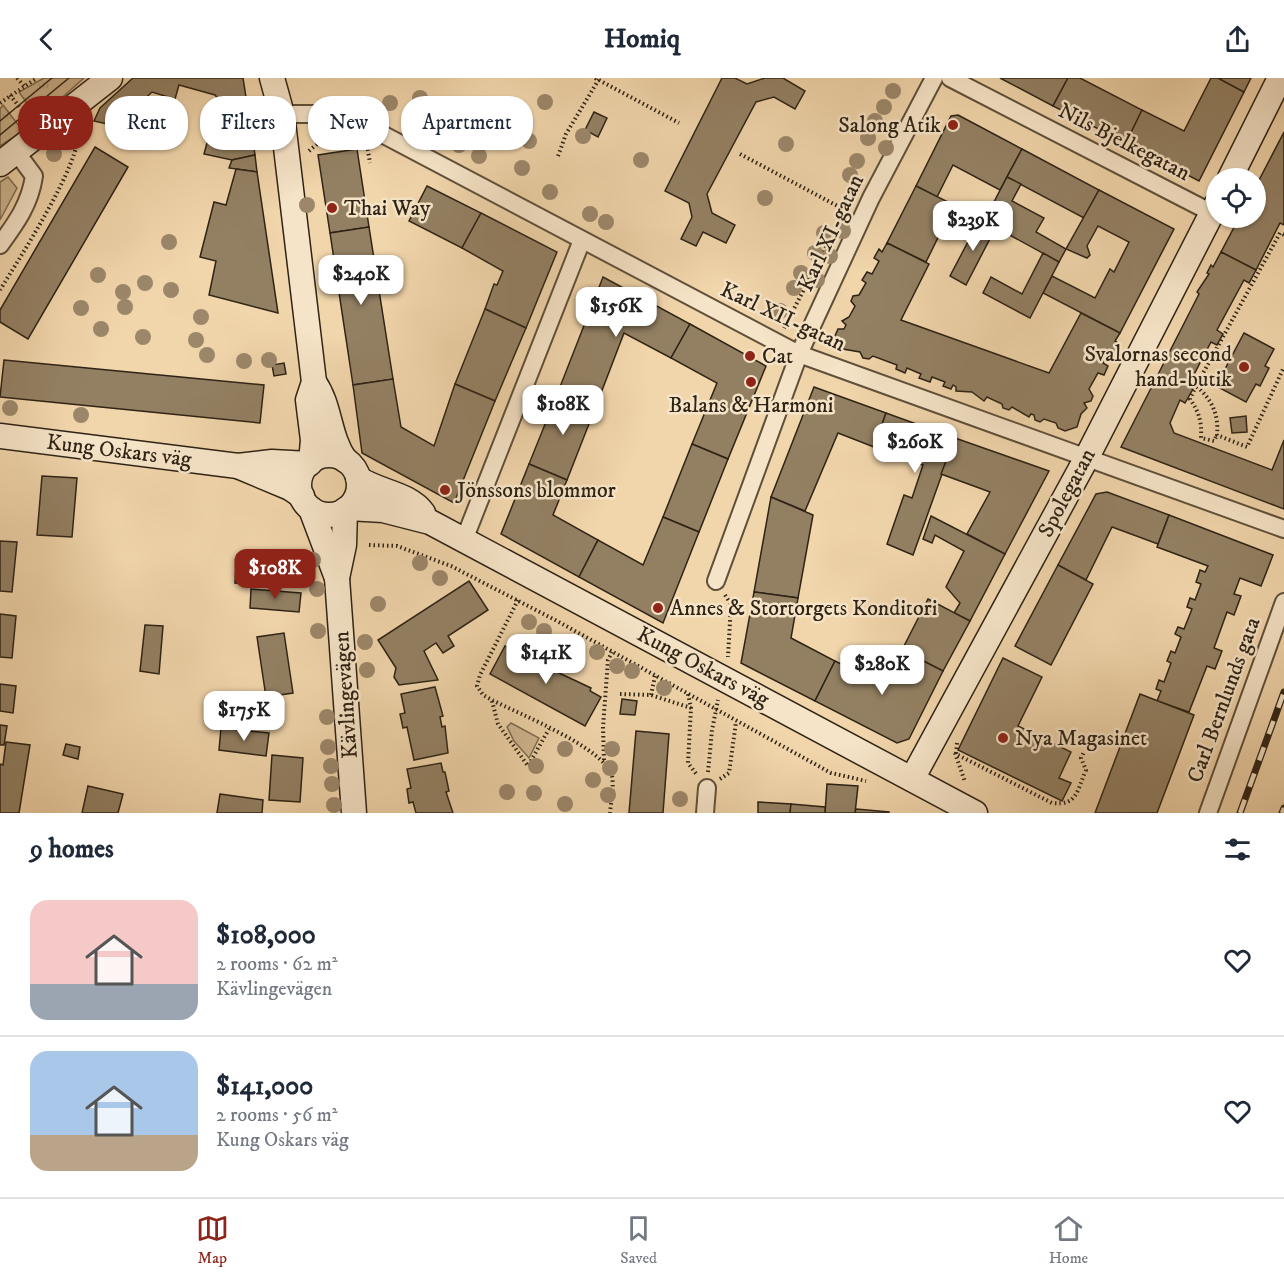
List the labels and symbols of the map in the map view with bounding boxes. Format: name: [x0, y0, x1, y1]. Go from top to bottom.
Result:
street label: Nils Bjelkegatan: [1053, 97, 1195, 187]
place label: Salong Atik: [838, 112, 941, 139]
marker: Salong Atik: [946, 118, 960, 132]
street label: Karl XI-gatan: [792, 170, 870, 296]
place label: Thai Way: [344, 195, 431, 222]
marker: Thai Way: [325, 201, 339, 215]
pin: $239K: [931, 201, 1015, 252]
pin: $240K: [319, 255, 403, 306]
street label: Karl XII-gatan: [716, 276, 850, 358]
pin: $156K: [574, 287, 658, 338]
place label: Svalornas second hand-butik: [1084, 341, 1232, 393]
place label: Cat: [762, 343, 793, 370]
marker: Cat: [743, 349, 757, 363]
marker: Svalornas second hand-butik: [1237, 360, 1251, 374]
marker: Balans & Harmoni: [744, 375, 758, 389]
pin: $108K: [521, 385, 605, 436]
place label: Balans & Harmoni: [669, 392, 833, 419]
pin: $260K: [873, 423, 957, 474]
street label: Kung Oskars väg: [45, 429, 193, 473]
street label: Spolegatan: [1032, 443, 1102, 542]
place label: Jönssons blommor: [455, 477, 617, 504]
marker: Jönssons blommor: [438, 483, 452, 497]
pin: $108K: [233, 549, 317, 600]
place label: Annes & Stortorgets Konditori: [670, 595, 937, 622]
marker: Annes & Stortorgets Konditori: [651, 601, 665, 615]
street label: Carl Bernlunds gata: [1182, 613, 1267, 786]
street label: Kung Oskars väg: [632, 621, 774, 713]
street label: Kävlingevägen: [328, 630, 364, 760]
pin: $141K: [504, 634, 588, 685]
pin: $280K: [840, 645, 924, 696]
pin: $175K: [202, 691, 286, 742]
place label: Nya Magasinet: [1015, 725, 1147, 752]
marker: Nya Magasinet: [996, 731, 1010, 745]

